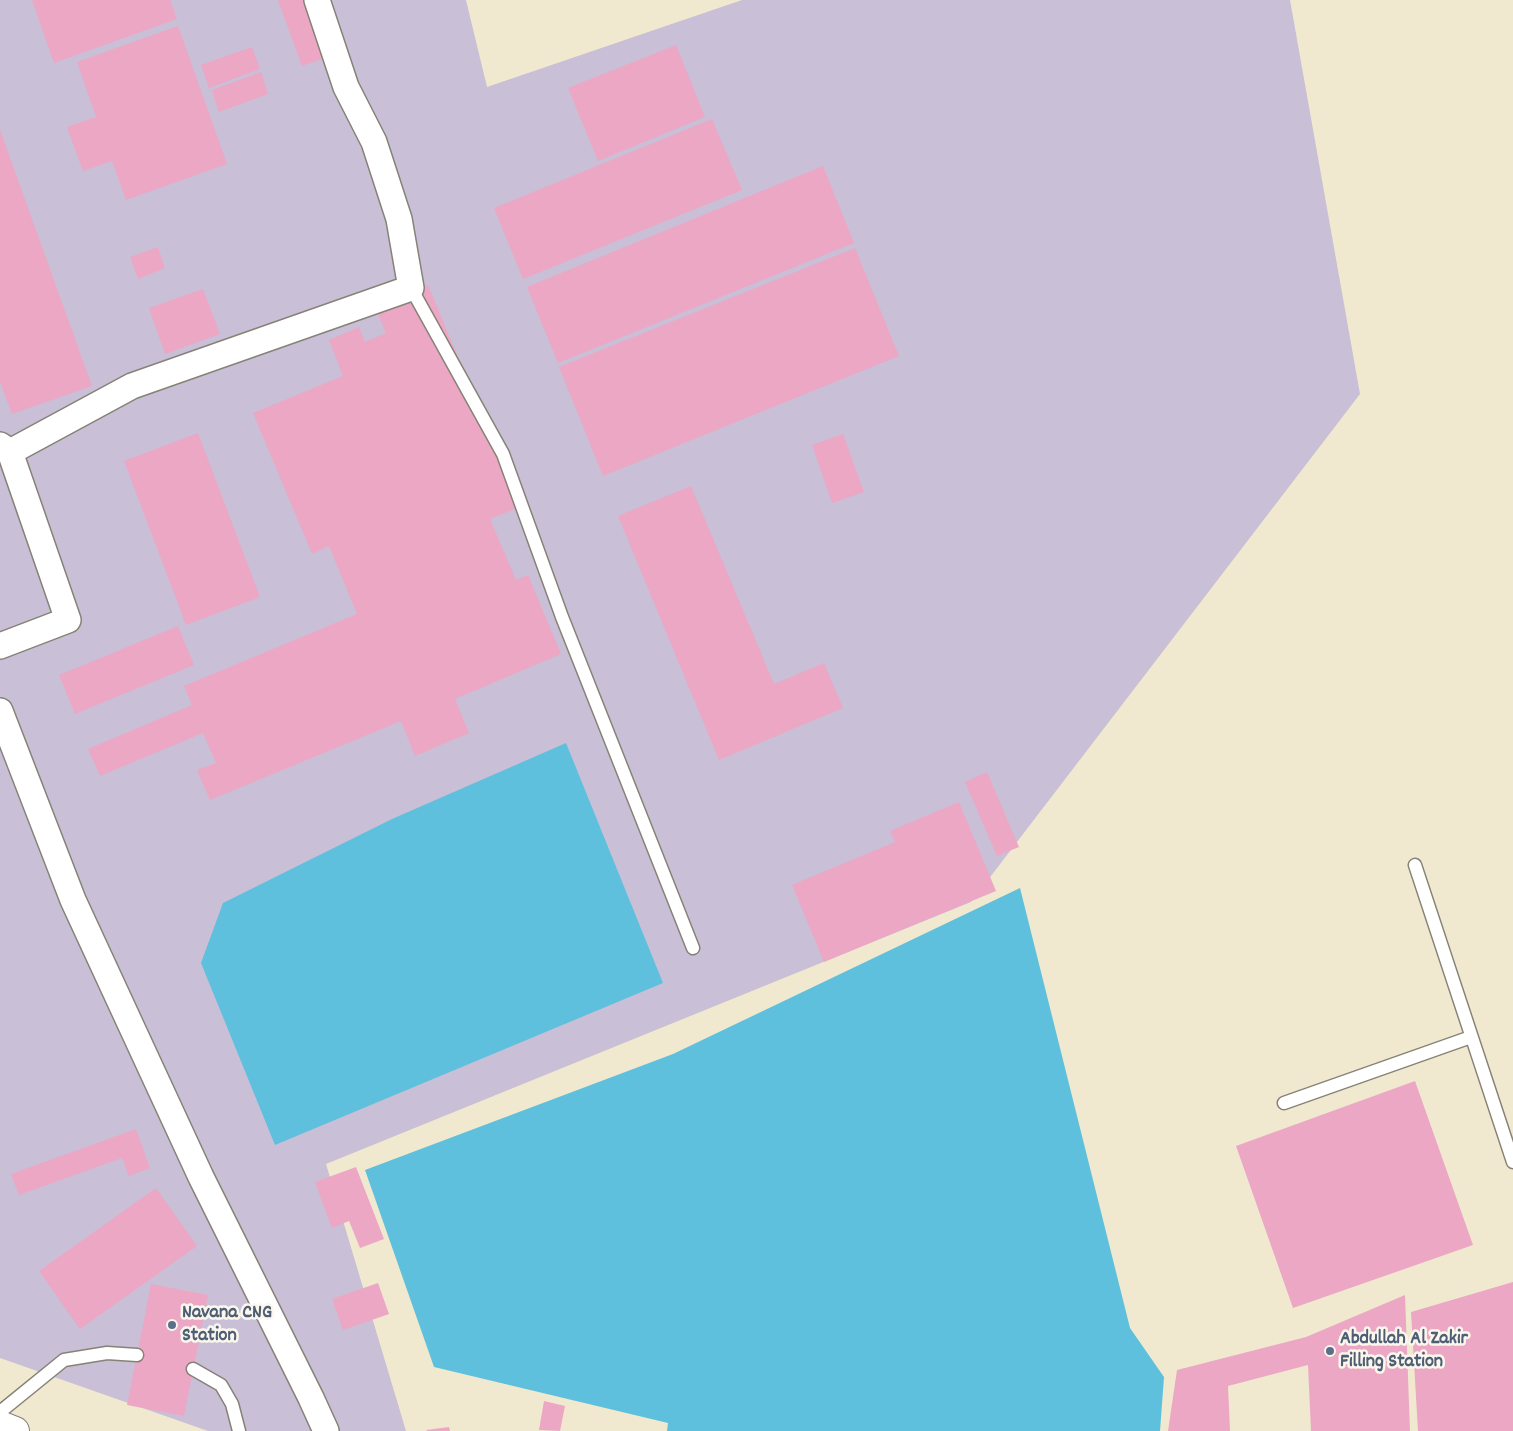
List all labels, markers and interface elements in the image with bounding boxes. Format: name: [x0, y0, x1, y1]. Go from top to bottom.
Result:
place label: Navana CNG Station: [182, 1302, 272, 1349]
marker: Navana CNG Station: [166, 1319, 178, 1331]
place label: Abdullah Al Zakir Filling Station: [1340, 1328, 1468, 1375]
marker: Abdullah Al Zakir Filling Station: [1324, 1345, 1336, 1357]

